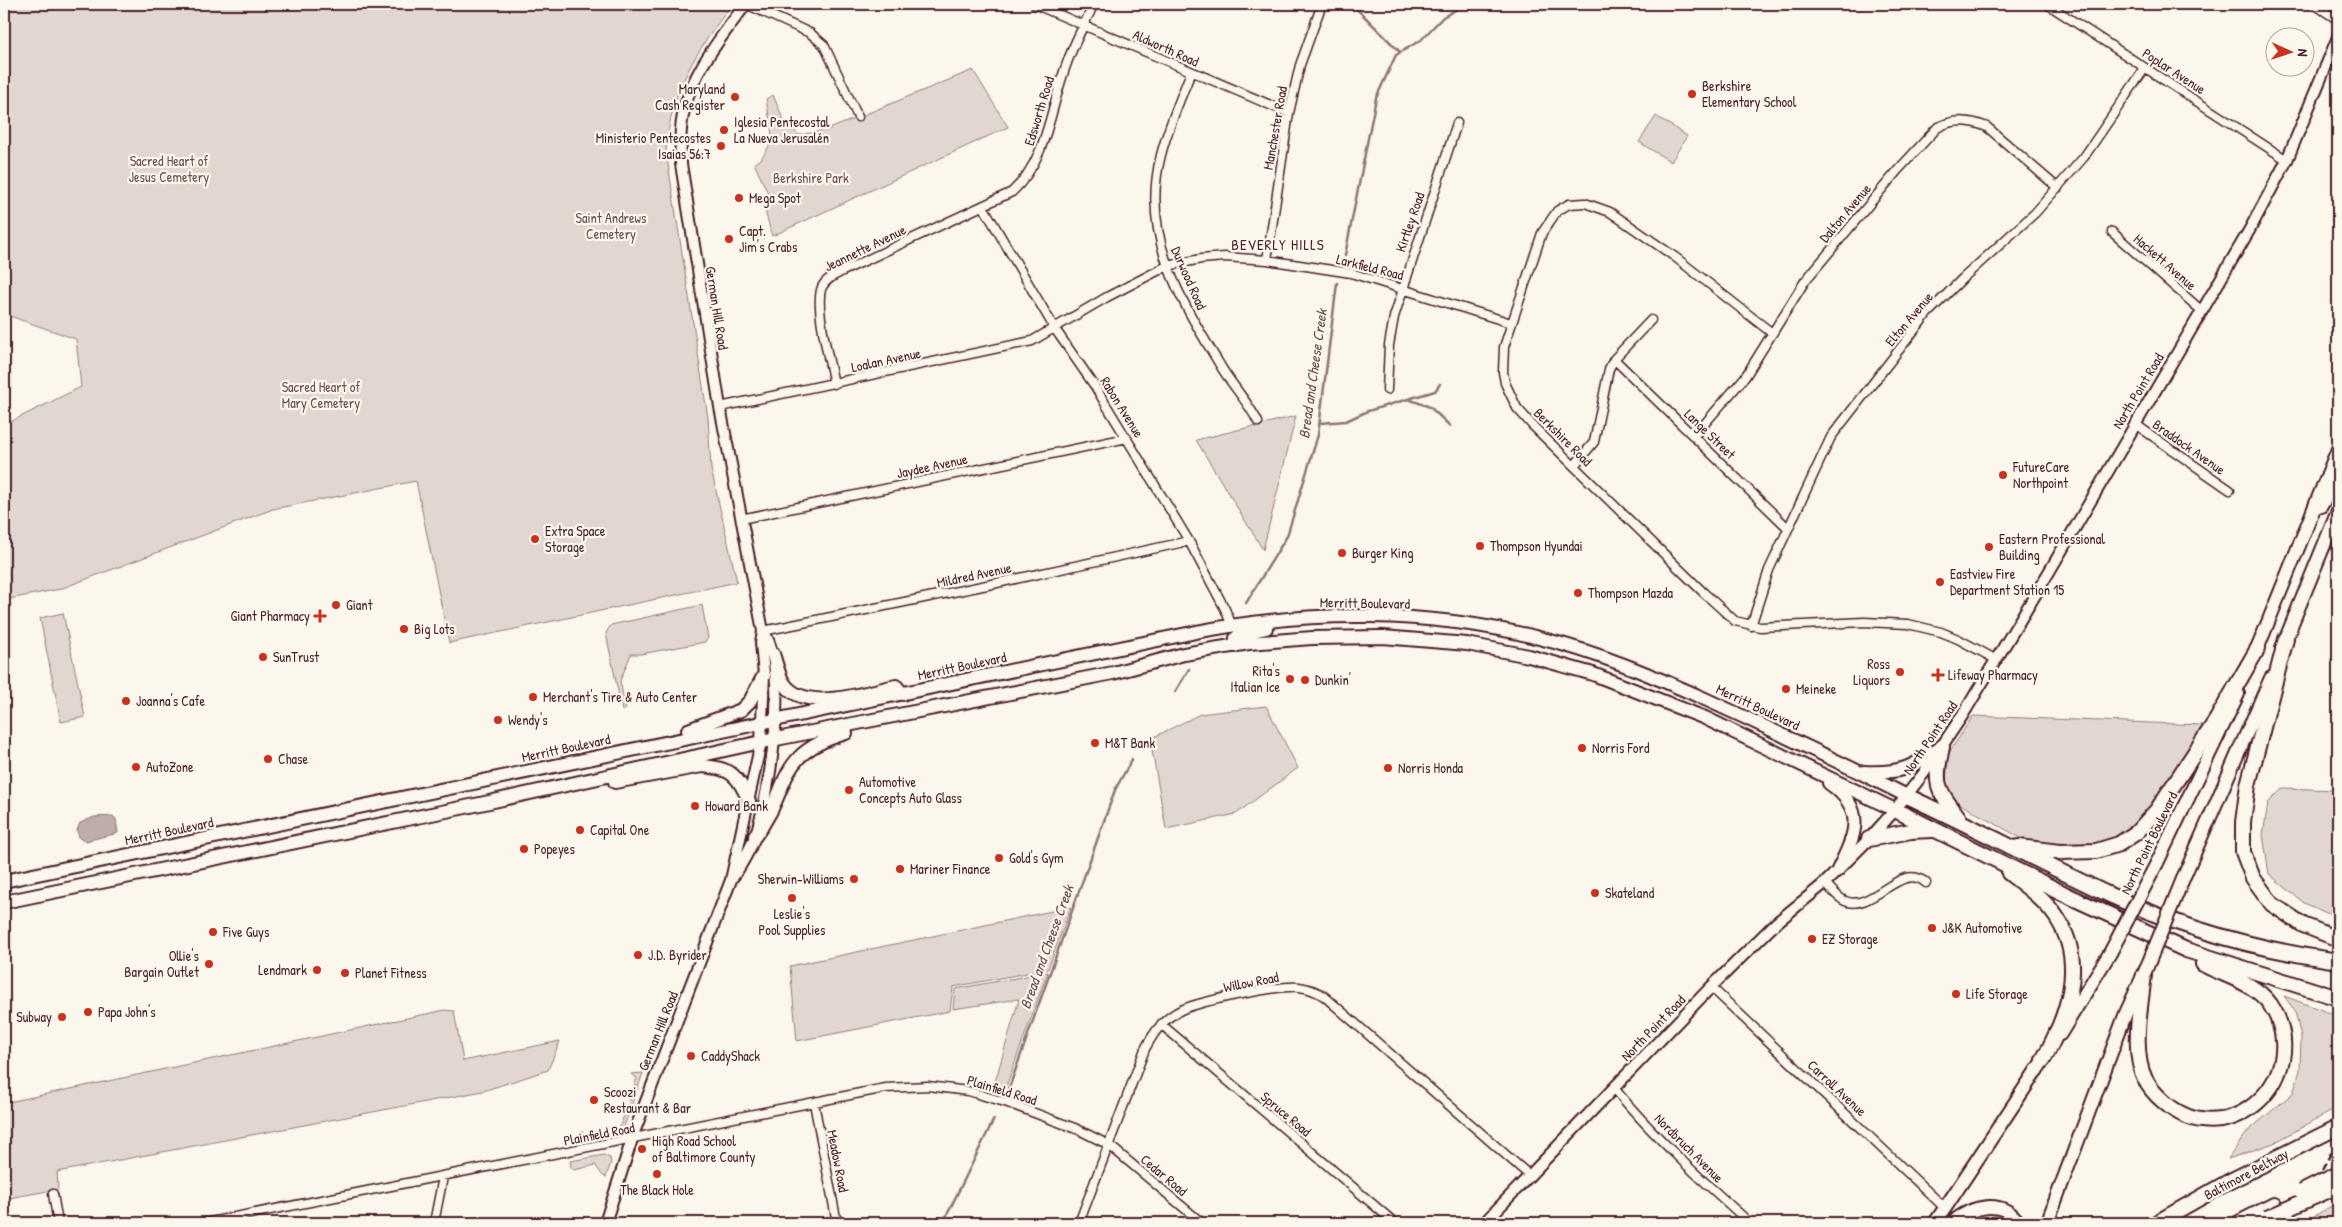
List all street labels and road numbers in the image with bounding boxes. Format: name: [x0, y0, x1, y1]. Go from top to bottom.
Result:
street label: Aldworth Road: [1130, 25, 1203, 71]
street label: Poplar Avenue: [2138, 43, 2210, 99]
street label: Edsworth Road: [1019, 73, 1058, 148]
street label: Manchester Road: [1258, 84, 1291, 171]
street label: Dalton Avenue: [1814, 179, 1875, 246]
street label: Kirtley Road: [1390, 189, 1430, 255]
street label: Jeannette Avenue: [821, 219, 909, 275]
street label: Hackett Avenue: [2130, 229, 2201, 294]
street label: Durwood Road: [1167, 243, 1212, 313]
street label: Larkfield Road: [1335, 249, 1406, 284]
street label: German Hill Road: [702, 265, 734, 351]
street label: Elton Avenue: [1880, 287, 1937, 350]
street label: Loalan Avenue: [849, 343, 923, 376]
street label: North Point Road: [2107, 349, 2168, 432]
street label: Rabon Avenue: [1096, 373, 1149, 441]
street label: Berkshire Road: [1530, 403, 1597, 470]
street label: Lange Street: [1680, 404, 1740, 464]
street label: Braddock Avenue: [2149, 415, 2230, 479]
street label: Jaydee Avenue: [895, 449, 970, 483]
street label: Mildred Avenue: [935, 557, 1013, 592]
street label: Merritt Boulevard: [1320, 592, 1411, 613]
street label: Merritt Boulevard: [916, 647, 1009, 684]
street label: Merritt Boulevard: [1713, 679, 1804, 734]
street label: North Point Road: [1898, 697, 1962, 778]
street label: Merritt Boulevard: [520, 729, 613, 766]
street label: North Point Boulevard: [2115, 788, 2182, 897]
street label: Merritt Boulevard: [123, 812, 216, 849]
street label: Willow Road: [1222, 967, 1281, 996]
street label: German Hill Road: [633, 988, 682, 1073]
street label: North Point Road: [1616, 990, 1689, 1065]
street label: Carroll Avenue: [1804, 1055, 1871, 1120]
street label: Plainfield Road: [965, 1070, 1040, 1109]
street label: Spruce Road: [1256, 1087, 1316, 1141]
street label: Nordbruch Avenue: [1651, 1109, 1728, 1187]
street label: Plainfield Road: [562, 1117, 637, 1150]
street label: Meadow Road: [823, 1128, 854, 1194]
street label: Baltimore Beltway: [2200, 1143, 2292, 1205]
street label: Cedar Road: [1137, 1149, 1192, 1200]

